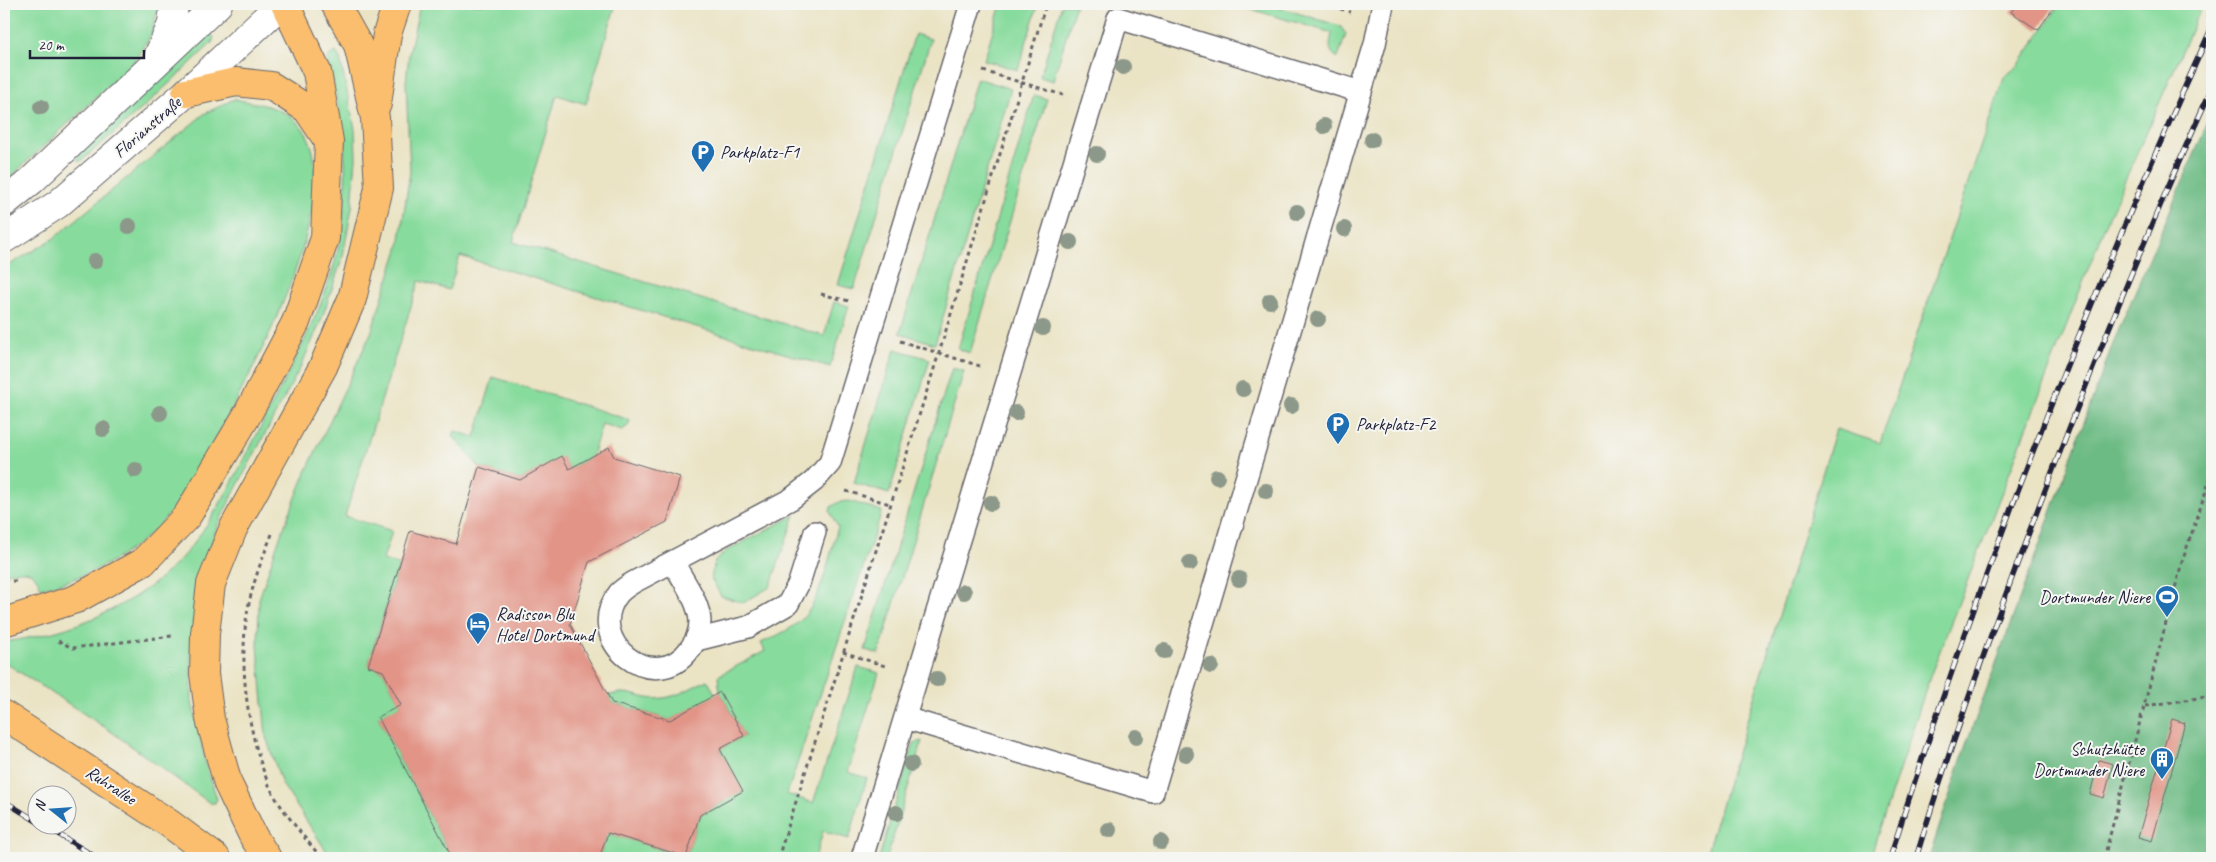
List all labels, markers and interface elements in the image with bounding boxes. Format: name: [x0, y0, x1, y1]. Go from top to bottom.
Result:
scale bar: [30, 28, 144, 60]
text: 20 m: [38, 36, 65, 55]
street label: Florianstraße: [109, 91, 186, 162]
parking icon: Parkplatz-F1: [690, 139, 716, 173]
place label: Parkplatz-F1: [720, 141, 800, 163]
parking icon: Parkplatz-F2: [1325, 411, 1351, 445]
place label: Parkplatz-F2: [1356, 413, 1437, 435]
sports icon: Dortmunder Niere: [2154, 584, 2180, 618]
place label: Dortmunder Niere: [2039, 586, 2151, 608]
place label: Radisson Blu Hotel Dortmund: [496, 603, 597, 646]
hotel icon: Radisson Blu Hotel Dortmund: [465, 611, 491, 645]
place label: Schutzhütte Dortmunder Niere: [2033, 738, 2145, 781]
building icon: Schutzhütte Dortmunder Niere: [2149, 746, 2175, 780]
street label: Ruhrallee: [82, 761, 141, 810]
north arrow: [28, 784, 78, 834]
text: N: [31, 797, 50, 813]

